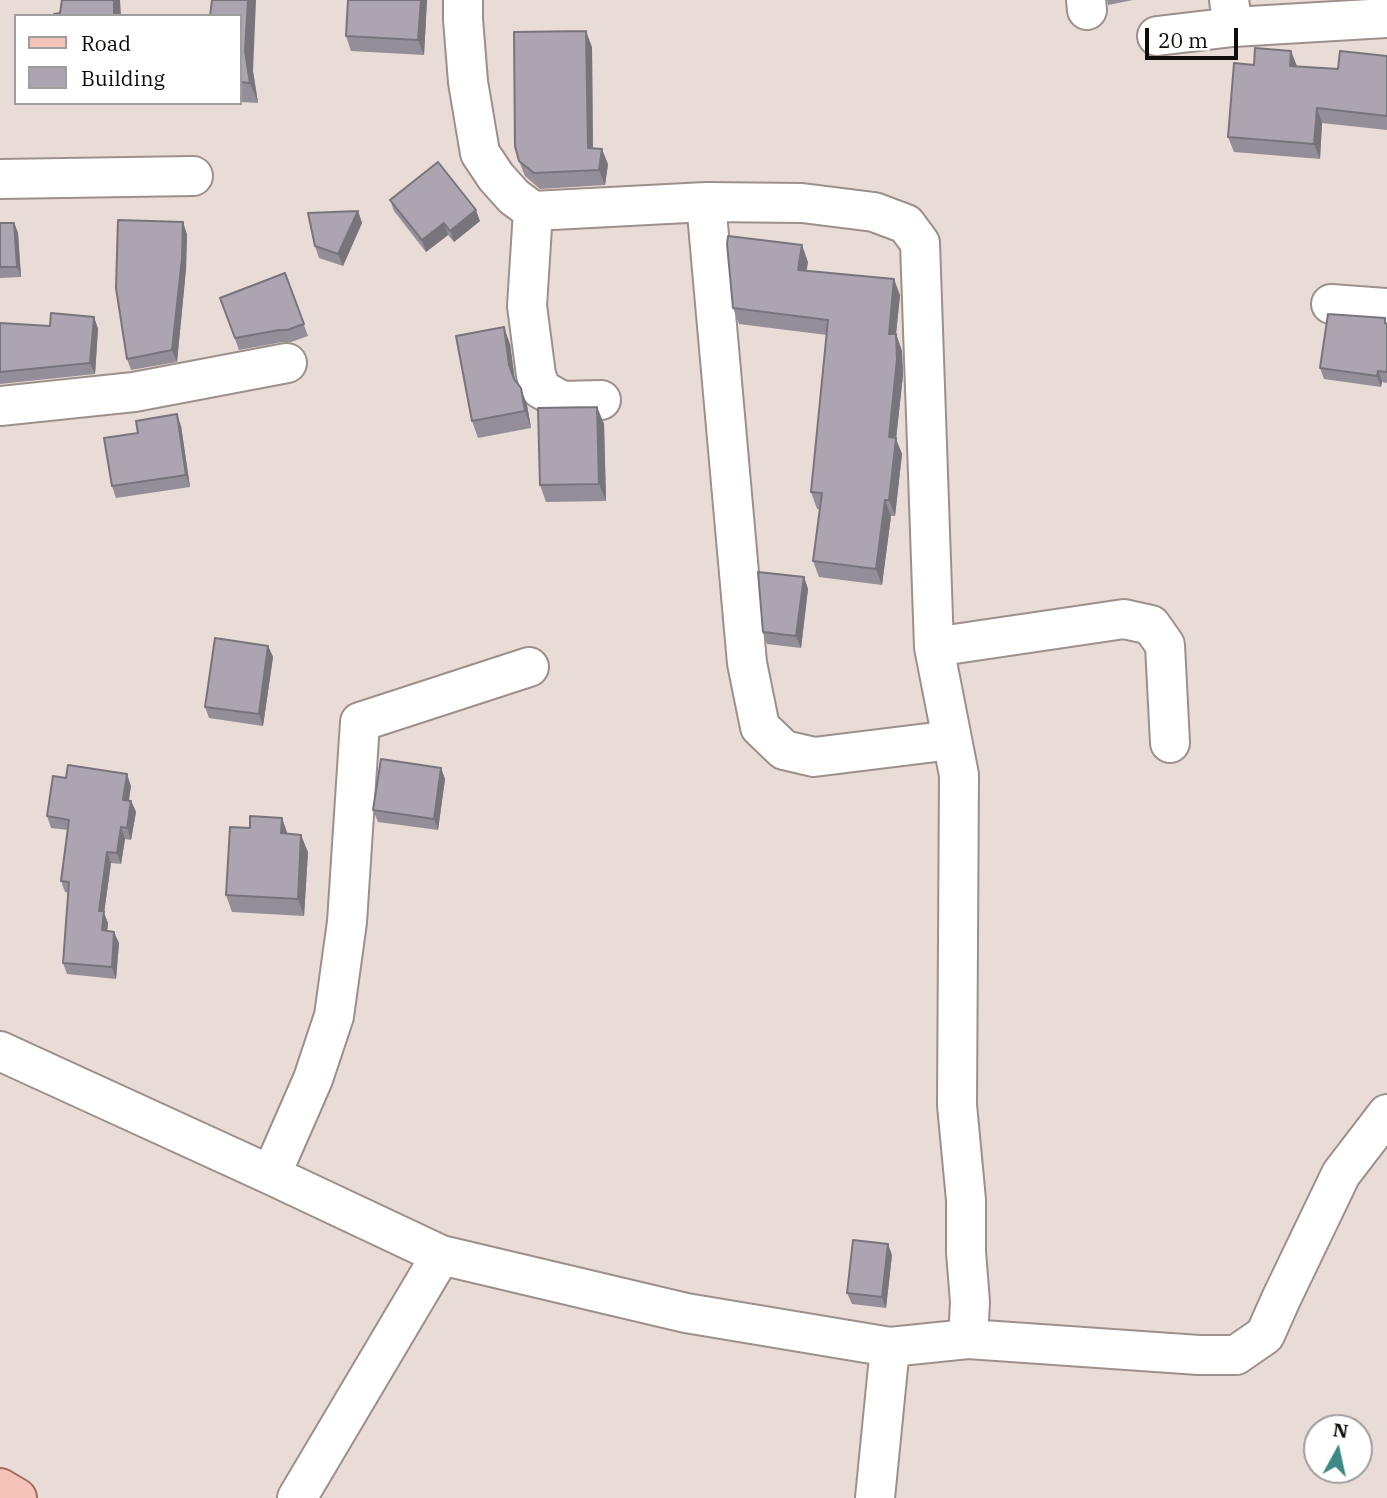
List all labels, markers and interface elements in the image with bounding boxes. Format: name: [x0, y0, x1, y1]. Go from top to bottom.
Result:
legend: [14, 14, 242, 105]
scale bar: [1149, 14, 1242, 58]
text: 20 m: [1158, 26, 1208, 54]
text: Road: [81, 29, 131, 57]
text: Building: [81, 64, 165, 92]
north arrow: [1303, 1414, 1373, 1484]
text: N: [1332, 1417, 1350, 1443]

